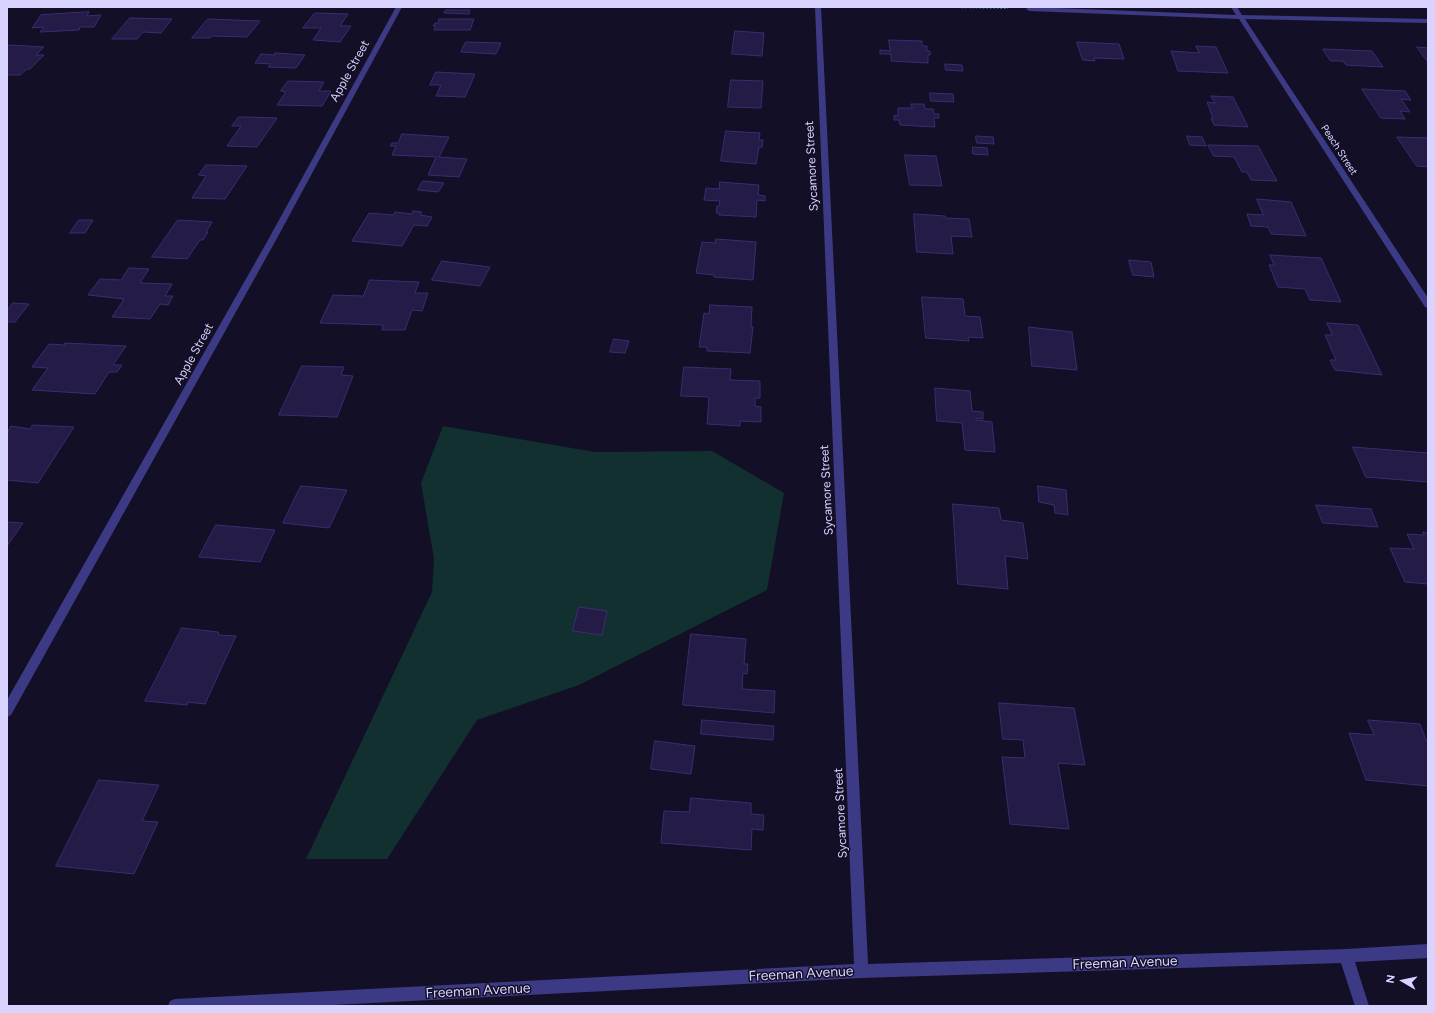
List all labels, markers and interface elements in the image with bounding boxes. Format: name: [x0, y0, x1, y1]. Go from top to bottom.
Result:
street label: Apple Street: [327, 38, 373, 104]
street label: Sycamore Street: [802, 120, 822, 212]
street label: Peach Street: [1318, 123, 1360, 177]
street label: Apple Street: [171, 321, 217, 387]
street label: Sycamore Street: [817, 444, 837, 536]
street label: Sycamore Street: [831, 767, 851, 859]
street label: Freeman Avenue: [1072, 953, 1178, 973]
north arrow: [1383, 961, 1423, 1001]
street label: Freeman Avenue: [748, 963, 854, 985]
text: N: [1384, 974, 1398, 984]
street label: Freeman Avenue: [425, 980, 531, 1002]

